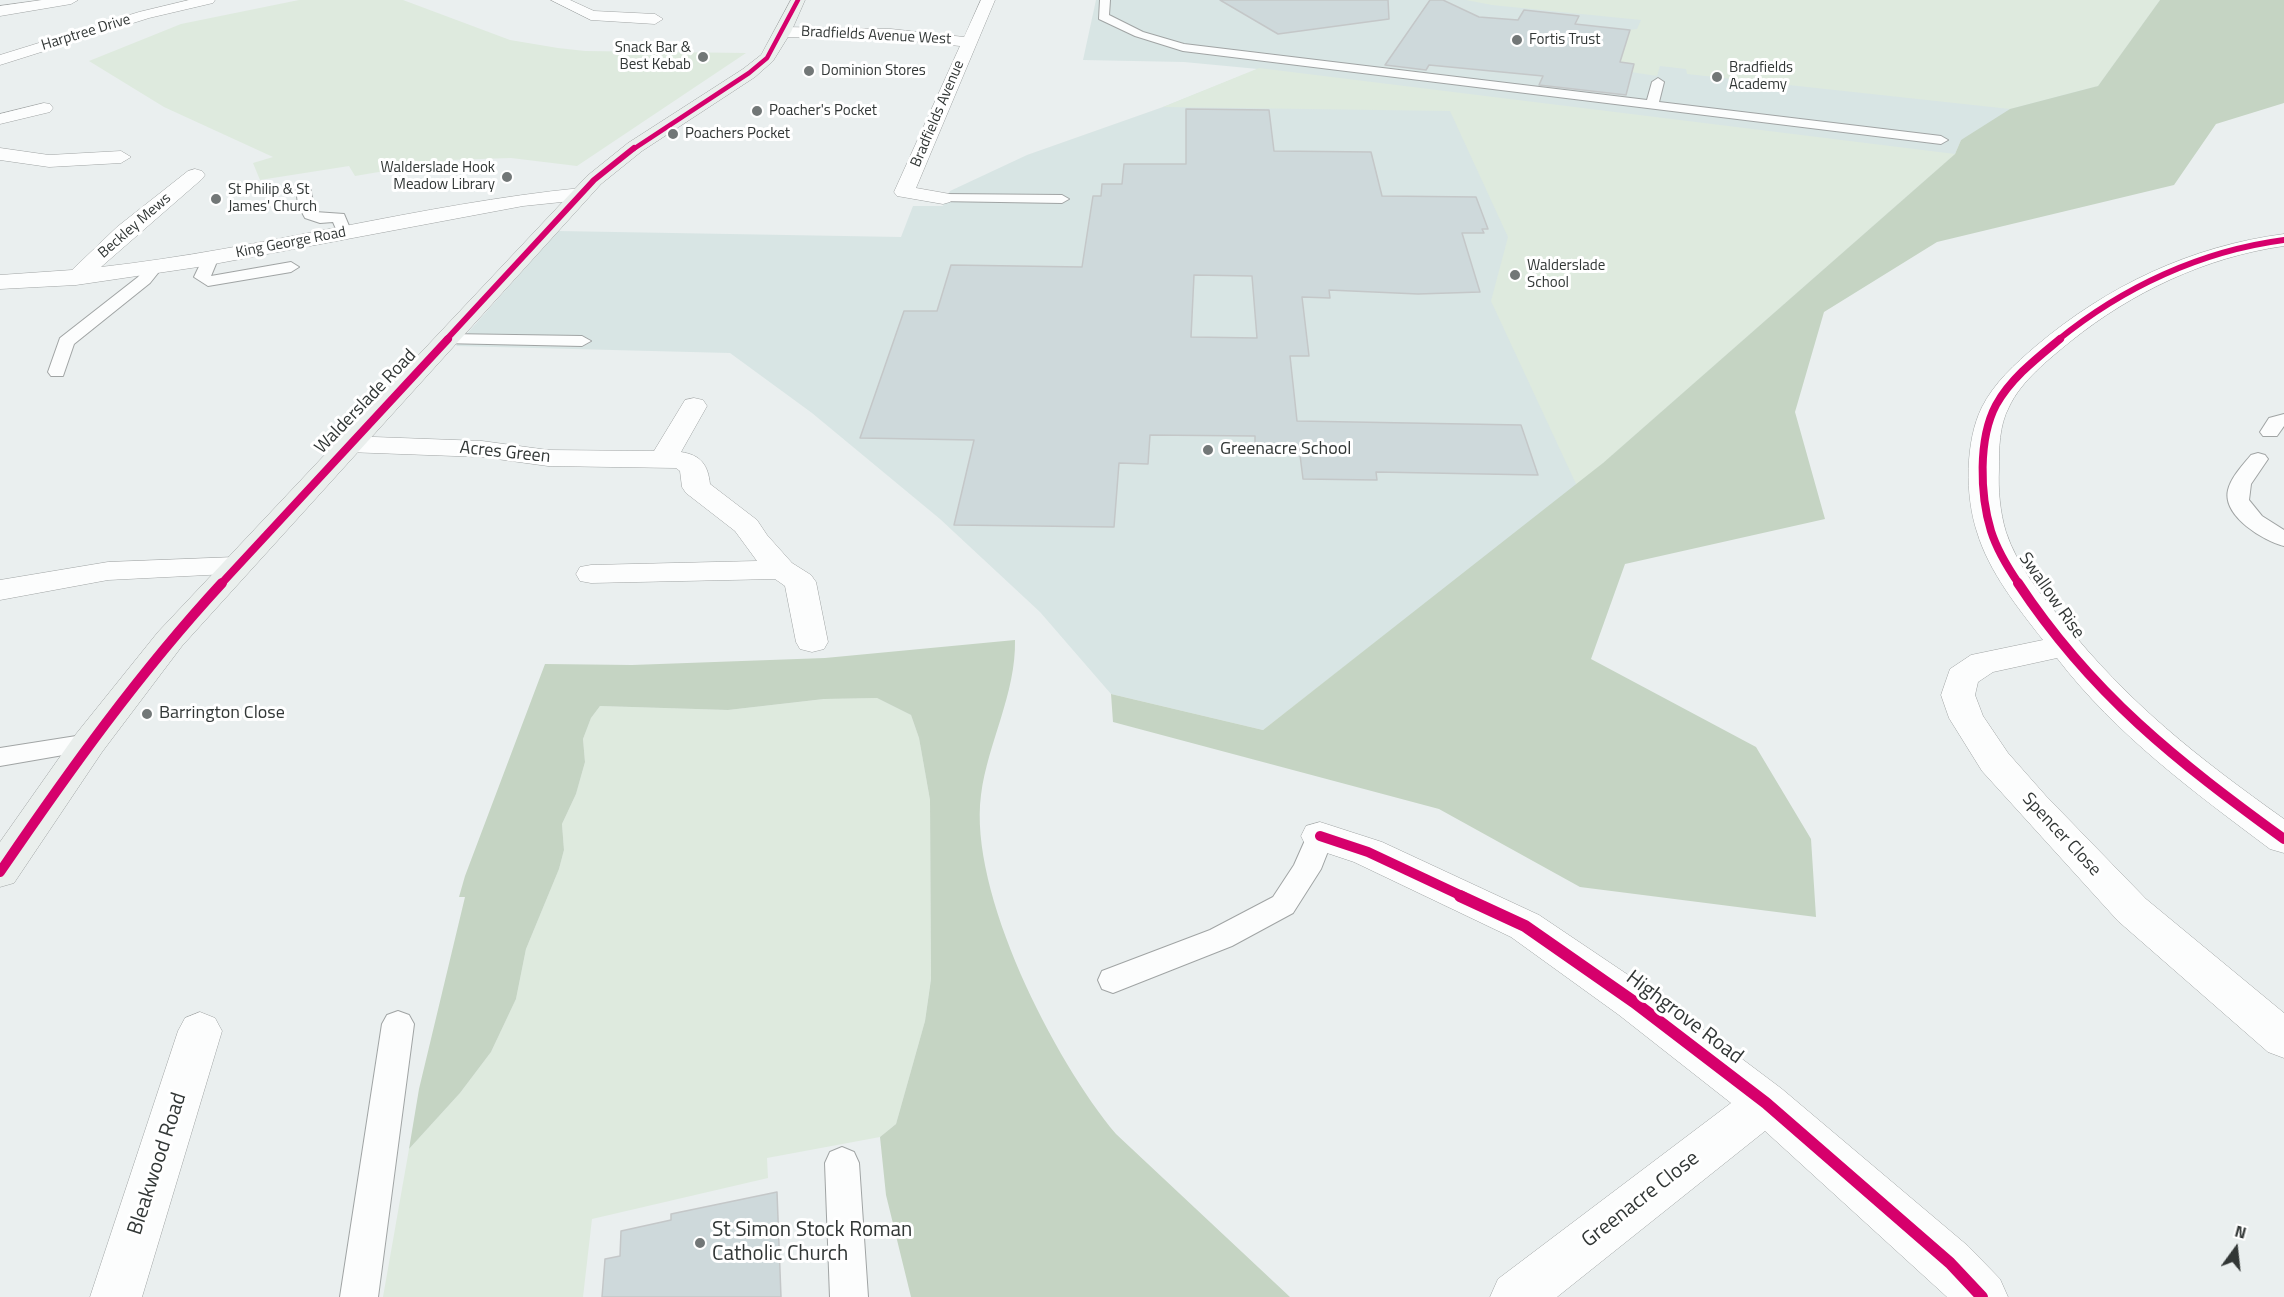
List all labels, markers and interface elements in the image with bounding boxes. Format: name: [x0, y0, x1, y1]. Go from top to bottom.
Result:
street label: Harptree Drive: [39, 11, 133, 55]
street label: Bradfields Avenue West: [800, 23, 952, 49]
place label: Fortis Trust: [1529, 31, 1601, 49]
marker: Fortis Trust: [1510, 33, 1524, 47]
place label: Snack Bar & Best Kebab: [615, 39, 691, 74]
marker: Snack Bar & Best Kebab: [696, 50, 710, 64]
street label: Bradfields Avenue: [907, 58, 969, 170]
place label: Bradfields Academy: [1729, 59, 1793, 94]
place label: Dominion Stores: [821, 62, 926, 80]
marker: Dominion Stores: [802, 64, 816, 78]
marker: Bradfields Academy: [1710, 70, 1724, 84]
place label: Poacher's Pocket: [769, 102, 877, 120]
marker: Poacher's Pocket: [750, 104, 764, 118]
place label: Poachers Pocket: [685, 125, 790, 143]
marker: Poachers Pocket: [666, 127, 680, 141]
place label: Walderslade Hook Meadow Library: [380, 159, 495, 194]
marker: Walderslade Hook Meadow Library: [500, 170, 514, 184]
place label: St Philip & St James' Church: [228, 181, 317, 216]
street label: Beckley Mews: [95, 190, 175, 262]
marker: St Philip & St James' Church: [209, 192, 223, 206]
street label: King George Road: [234, 224, 348, 262]
place label: Walderslade School: [1527, 257, 1605, 292]
marker: Walderslade School: [1508, 268, 1522, 282]
street label: Walderslade Road: [311, 345, 421, 459]
street label: Acres Green: [459, 438, 551, 468]
place label: Greenacre School: [1220, 439, 1351, 461]
marker: Greenacre School: [1201, 443, 1215, 457]
street label: Swallow Rise: [2013, 549, 2089, 643]
place label: Barrington Close: [159, 703, 285, 725]
marker: Barrington Close: [140, 707, 154, 721]
street label: Spencer Close: [2017, 789, 2105, 881]
street label: Highgrove Road: [1620, 966, 1748, 1070]
street label: Bleakwood Road: [123, 1090, 193, 1238]
street label: Greenacre Close: [1577, 1146, 1705, 1254]
place label: St Simon Stock Roman Catholic Church: [712, 1218, 912, 1268]
north arrow: [2206, 1219, 2266, 1279]
text: N: [2232, 1219, 2249, 1245]
marker: St Simon Stock Roman Catholic Church: [693, 1236, 707, 1250]

